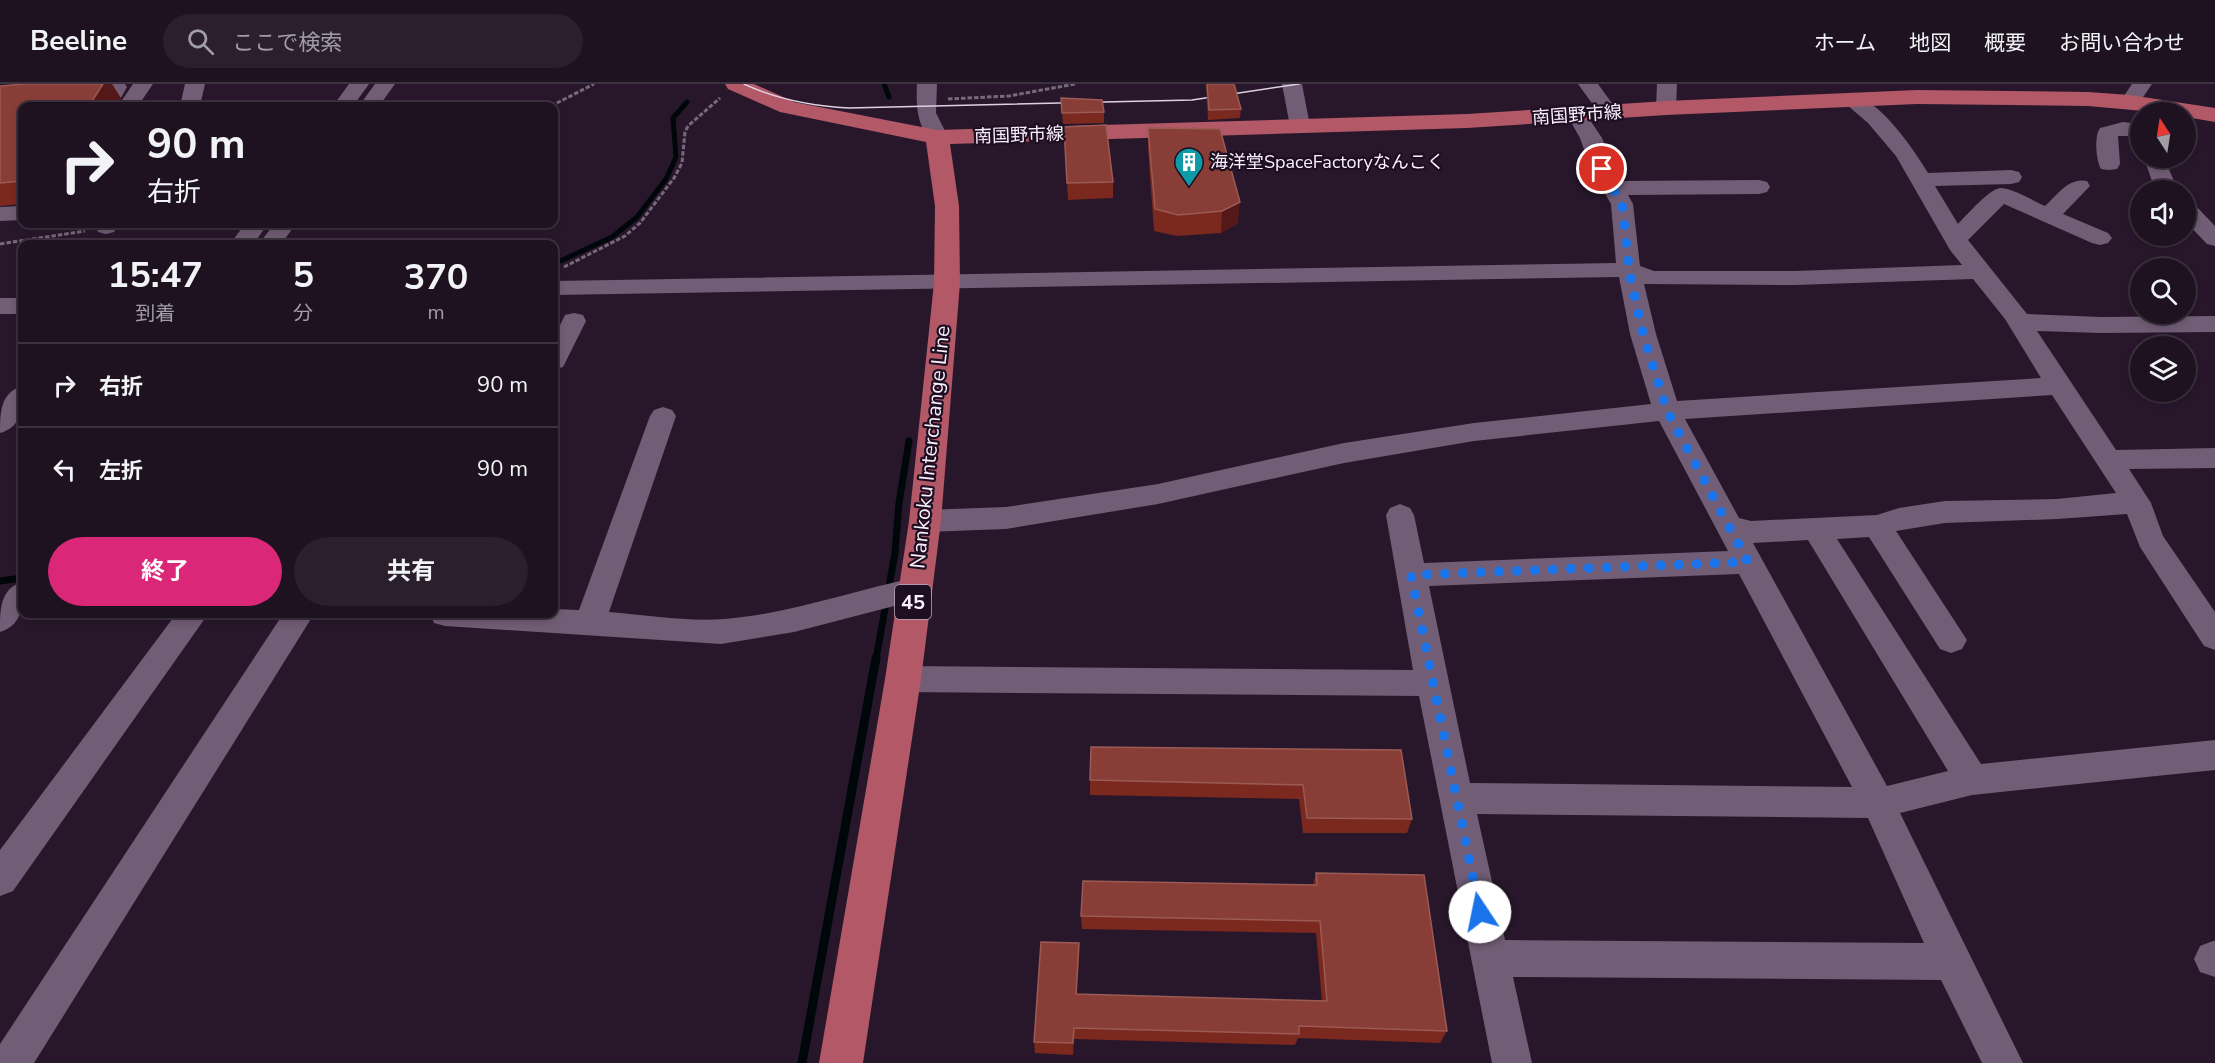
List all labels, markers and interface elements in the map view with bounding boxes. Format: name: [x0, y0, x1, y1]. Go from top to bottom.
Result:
search box: [163, 14, 583, 68]
text: Beeline: [30, 22, 127, 60]
icon: search: [184, 25, 217, 58]
text: ここで検索: [232, 28, 342, 58]
text: ホーム: [1814, 29, 1876, 57]
text: 地図: [1909, 29, 1951, 57]
text: 概要: [1984, 29, 2026, 57]
text: お問い合わせ: [2059, 29, 2185, 57]
street label: 南国野市線: [1531, 100, 1623, 130]
north arrow: [2130, 102, 2196, 168]
map controls: [2130, 102, 2196, 402]
text: 90 m: [147, 116, 246, 173]
street label: 南国野市線: [974, 121, 1064, 149]
icon: right: [48, 126, 126, 204]
pin: [1576, 143, 1627, 194]
building icon: 海洋堂SpaceFactoryなんこく: [1173, 146, 1205, 188]
place label: 海洋堂SpaceFactoryなんこく: [1210, 150, 1445, 174]
icon: arrive: [1585, 152, 1618, 185]
text: 右折: [147, 174, 201, 211]
button: sound: [2130, 180, 2196, 246]
text: 15:47: [108, 251, 203, 300]
text: 5: [292, 251, 314, 300]
text: 370: [404, 253, 468, 302]
button: search: [2130, 258, 2196, 324]
text: m: [427, 299, 445, 326]
text: 到着: [135, 300, 175, 327]
text: 分: [293, 300, 313, 327]
street label: Nankoku Interchange Line: [903, 324, 957, 570]
button: layers: [2130, 336, 2196, 402]
icon: right: [48, 369, 81, 402]
text: 90 m: [477, 370, 528, 400]
text: 右折: [99, 372, 143, 402]
icon: left: [48, 453, 81, 486]
text: 90 m: [477, 454, 528, 484]
text: 左折: [99, 456, 143, 486]
button: 終了: [48, 537, 282, 606]
button: 共有: [294, 537, 528, 606]
road number: 45: [895, 585, 931, 619]
position arrow: [1448, 880, 1512, 944]

